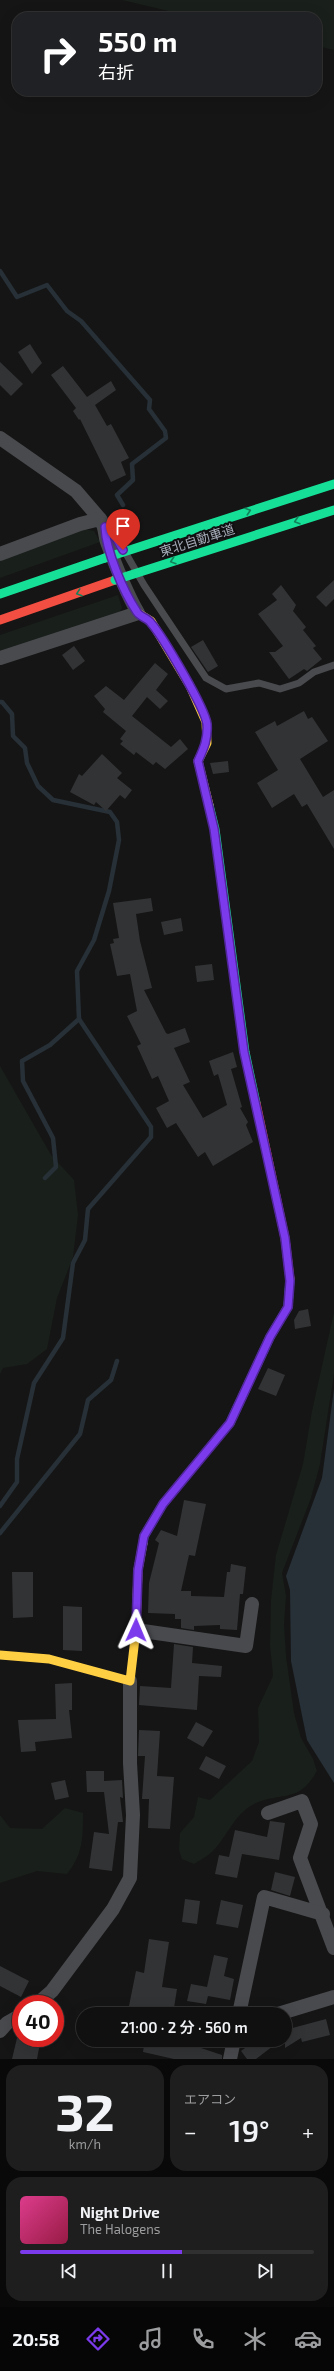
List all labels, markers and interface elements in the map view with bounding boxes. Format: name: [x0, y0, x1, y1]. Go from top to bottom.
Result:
text: 550 m: [98, 24, 177, 58]
icon: right: [32, 28, 84, 80]
text: 右折: [98, 61, 134, 83]
one-way arrow: [244, 507, 251, 516]
pin: [106, 509, 140, 550]
icon: arrive: [112, 515, 134, 537]
one-way arrow: [293, 516, 300, 525]
street label: 東北自動車道: [157, 520, 237, 560]
one-way arrow: [170, 556, 177, 565]
one-way arrow: [75, 588, 82, 596]
position arrow: [115, 1609, 157, 1651]
speed limit sign: 40: [12, 1995, 64, 2047]
text: 21:00 · 2 分 · 560 m: [120, 2018, 248, 2036]
text: 32: [55, 2079, 115, 2141]
text: エアコン: [184, 2091, 236, 2107]
text: 19°: [229, 2112, 270, 2148]
text: −: [184, 2118, 197, 2144]
text: +: [302, 2118, 314, 2144]
text: km/h: [69, 2136, 101, 2152]
text: Night Drive: [80, 2203, 160, 2221]
text: The Halogens: [80, 2221, 160, 2237]
icon: previous: [58, 2260, 80, 2282]
icon: pause: [156, 2260, 178, 2282]
icon: next: [254, 2260, 276, 2282]
icon: directions: [84, 2325, 112, 2353]
icon: music: [137, 2325, 165, 2353]
icon: phone: [189, 2325, 217, 2353]
icon: climate: [241, 2325, 269, 2353]
icon: car: [294, 2325, 322, 2353]
text: 20:58: [12, 2328, 60, 2350]

